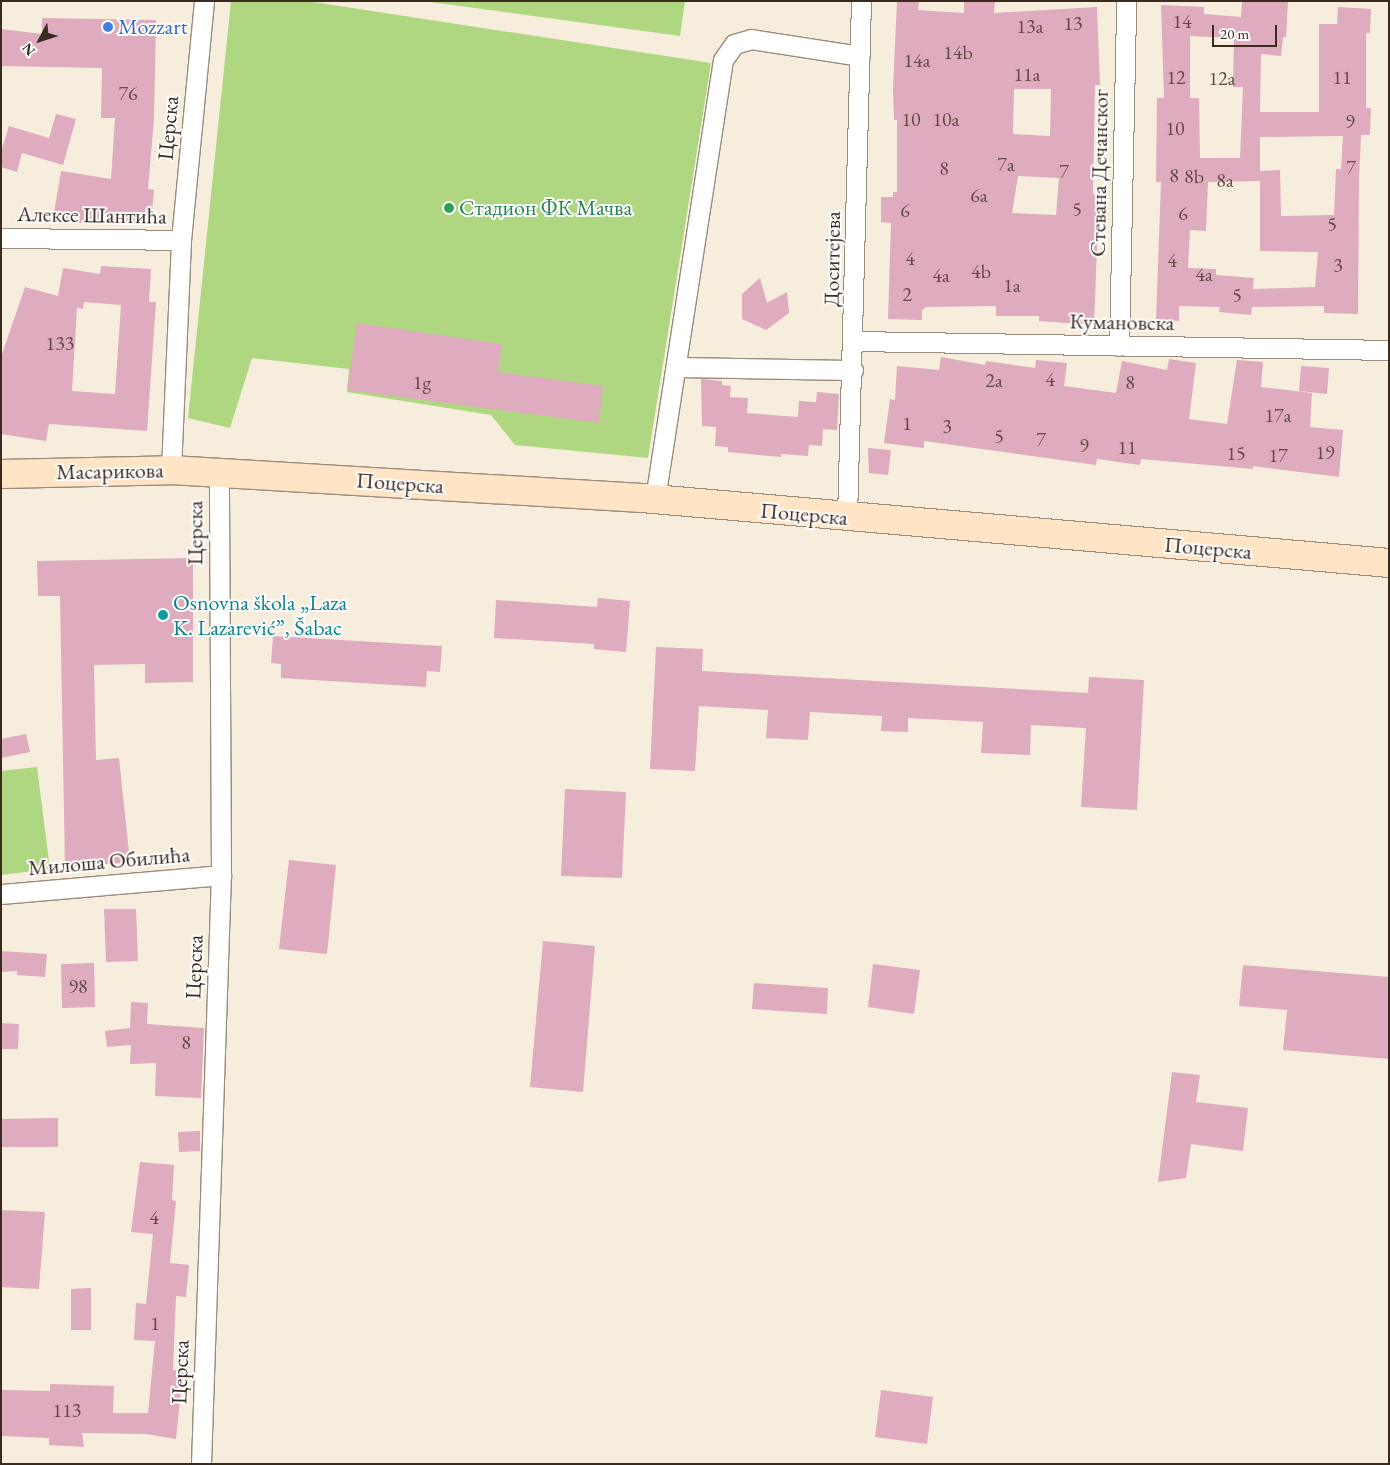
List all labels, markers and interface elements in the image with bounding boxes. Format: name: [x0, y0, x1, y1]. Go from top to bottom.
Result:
house number: 14: [1172, 9, 1192, 33]
house number: 13: [1063, 11, 1083, 35]
place label: Mozzart: [118, 14, 188, 40]
house number: 13a: [1016, 14, 1044, 38]
north arrow: [15, 15, 65, 65]
scale bar: [1215, 15, 1280, 47]
marker: Mozzart: [102, 21, 114, 33]
text: 20 m: [1220, 24, 1249, 43]
text: N: [18, 40, 39, 60]
house number: 14b: [943, 40, 973, 64]
house number: 14a: [903, 48, 931, 72]
house number: 11a: [1013, 62, 1041, 86]
house number: 12: [1166, 65, 1186, 89]
house number: 11: [1332, 65, 1352, 89]
house number: 12a: [1208, 66, 1236, 90]
house number: 76: [118, 81, 138, 105]
street label: Стевана Дечанског: [1084, 89, 1114, 257]
street label: Церска: [152, 95, 184, 161]
house number: 10: [901, 107, 921, 131]
house number: 10a: [932, 107, 960, 131]
house number: 9: [1345, 109, 1355, 133]
house number: 10: [1165, 116, 1185, 140]
house number: 7a: [997, 152, 1015, 176]
house number: 7: [1346, 155, 1356, 179]
house number: 8: [939, 156, 949, 180]
house number: 7: [1059, 159, 1069, 183]
house number: 8: [1169, 163, 1179, 187]
house number: 8b: [1184, 164, 1204, 188]
house number: 8a: [1216, 168, 1234, 192]
house number: 6a: [970, 183, 988, 207]
place label: Стадион ФК Мачва: [459, 195, 632, 221]
house number: 5: [1072, 197, 1082, 221]
house number: 6: [900, 198, 910, 222]
street label: Алексе Шантића: [17, 200, 167, 230]
house number: 6: [1178, 201, 1188, 225]
marker: Стадион ФК Мачва: [443, 202, 455, 214]
street label: Доситејева: [818, 211, 846, 307]
house number: 5: [1327, 212, 1337, 236]
house number: 4: [905, 246, 915, 270]
house number: 4: [1167, 248, 1177, 272]
house number: 3: [1333, 253, 1343, 277]
house number: 4b: [971, 259, 991, 283]
house number: 4a: [1195, 262, 1213, 286]
house number: 4a: [932, 263, 950, 287]
house number: 1a: [1003, 273, 1021, 297]
house number: 2: [902, 282, 912, 306]
house number: 5: [1232, 283, 1242, 307]
street label: Кумановска: [1069, 308, 1175, 336]
house number: 133: [46, 331, 74, 355]
house number: 4: [1045, 367, 1055, 391]
house number: 2a: [985, 368, 1003, 392]
house number: 1g: [413, 370, 431, 394]
house number: 8: [1125, 370, 1135, 394]
house number: 17a: [1264, 403, 1292, 427]
house number: 1: [902, 411, 912, 435]
house number: 3: [942, 414, 952, 438]
house number: 5: [994, 424, 1004, 448]
house number: 7: [1036, 427, 1046, 451]
house number: 9: [1079, 433, 1089, 457]
house number: 11: [1117, 435, 1137, 459]
house number: 19: [1315, 440, 1335, 464]
house number: 15: [1226, 441, 1246, 465]
house number: 17: [1268, 443, 1288, 467]
street label: Масарикова: [56, 457, 164, 485]
street label: Поцерска: [355, 467, 445, 499]
street label: Поцерска: [759, 497, 849, 531]
street label: Церска: [182, 501, 208, 565]
street label: Поцерска: [1163, 531, 1253, 565]
place label: Osnovna škola „Laza K. Lazarević”, Šabac: [173, 589, 347, 640]
marker: Osnovna škola „Laza K. Lazarević”, Šabac: [157, 609, 169, 621]
street label: Милоша Обилића: [27, 841, 191, 881]
street label: Церска: [180, 934, 208, 1000]
house number: 98: [68, 974, 88, 998]
house number: 8: [181, 1030, 191, 1054]
house number: 4: [149, 1205, 159, 1229]
house number: 1: [150, 1311, 160, 1335]
street label: Церска: [166, 1339, 194, 1405]
house number: 113: [53, 1398, 81, 1422]

